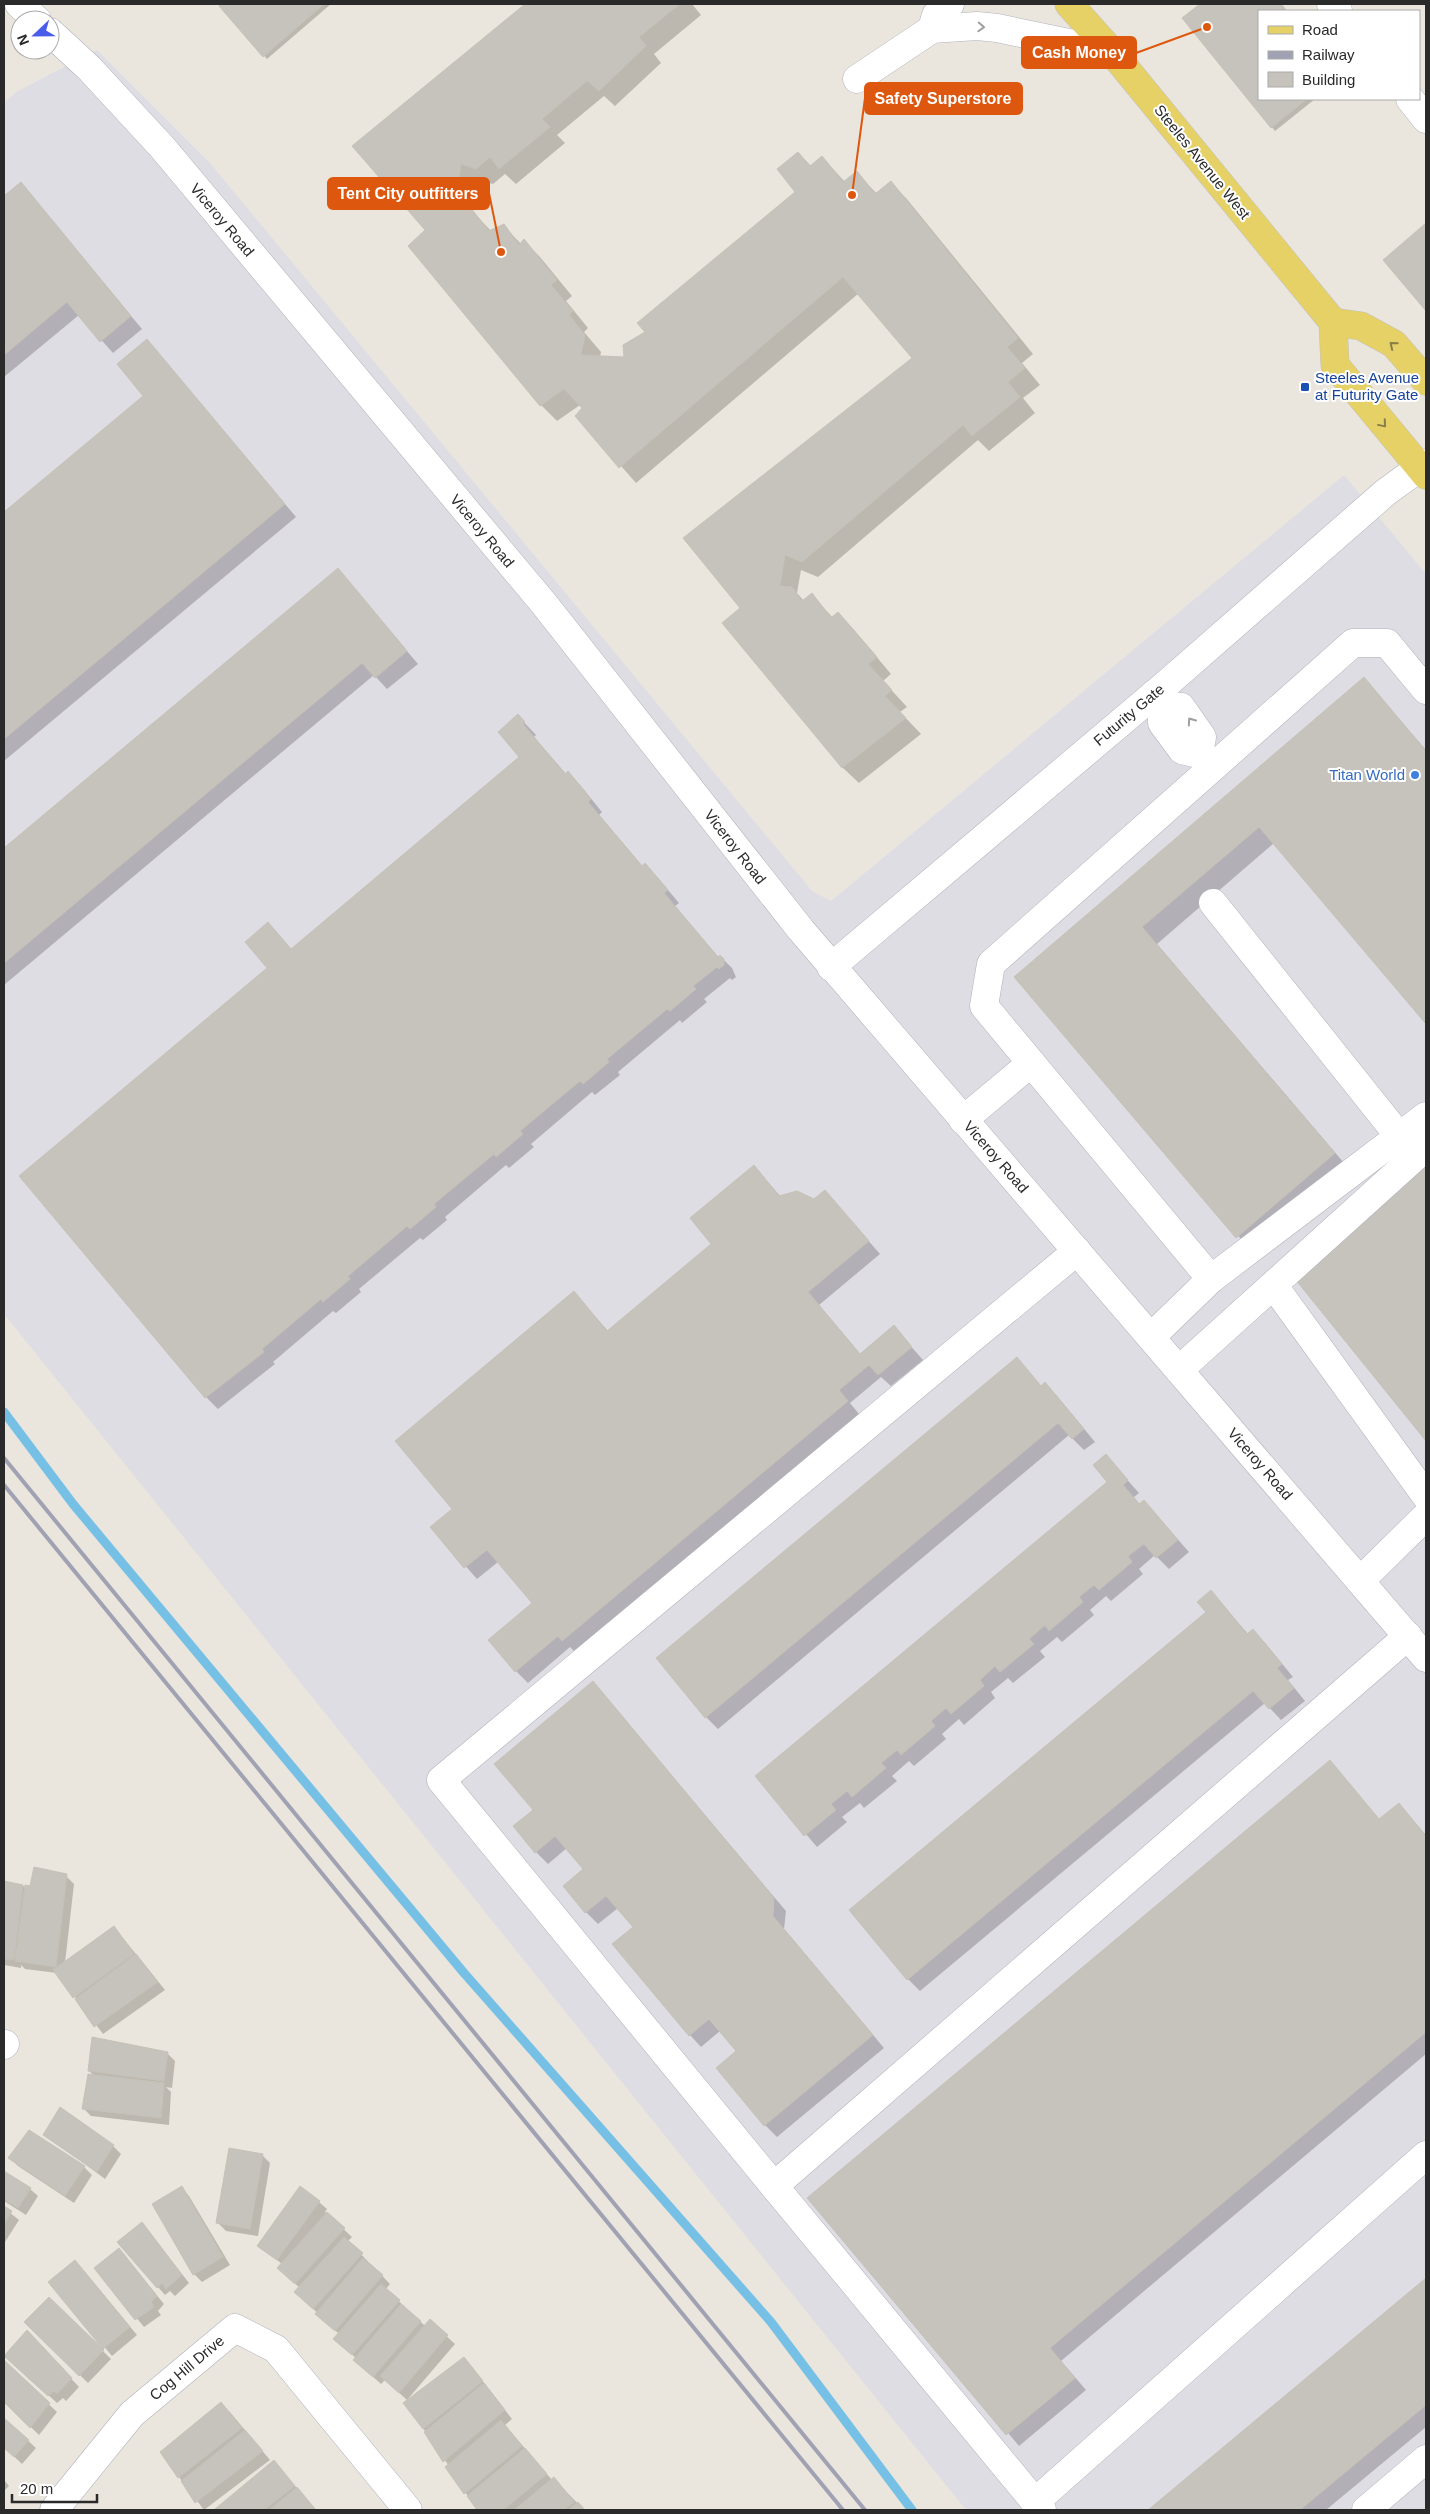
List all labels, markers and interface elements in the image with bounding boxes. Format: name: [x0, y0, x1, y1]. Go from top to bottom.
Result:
north arrow: [10, 10, 60, 60]
legend: [1258, 10, 1420, 100]
one-way arrow: [977, 21, 985, 32]
text: Road: [1302, 21, 1338, 38]
text: N: [14, 32, 32, 48]
callout: Cash Money: [1022, 37, 1136, 68]
text: Cash Money: [1032, 44, 1126, 61]
text: Railway: [1302, 46, 1355, 63]
text: Building: [1302, 71, 1355, 88]
callout: Safety Superstore: [865, 83, 1022, 114]
text: Safety Superstore: [875, 90, 1012, 107]
street label: Steeles Avenue West: [1151, 101, 1254, 223]
callout: Tent City outfitters: [328, 178, 489, 209]
street label: Viceroy Road: [187, 180, 258, 260]
text: Tent City outfitters: [337, 185, 479, 202]
one-way arrow: [1390, 343, 1399, 351]
place label: Steeles Avenue at Futurity Gate: [1315, 369, 1419, 403]
marker: Steeles Avenue at Futurity Gate: [1299, 381, 1311, 393]
one-way arrow: [1377, 418, 1386, 427]
street label: Viceroy Road: [447, 491, 518, 571]
street label: Futurity Gate: [1090, 680, 1167, 749]
one-way arrow: [1188, 717, 1197, 727]
place label: Titan World: [1329, 766, 1405, 783]
marker: Titan World: [1409, 769, 1421, 781]
street label: Viceroy Road: [701, 806, 770, 887]
street label: Viceroy Road: [961, 1117, 1032, 1196]
street label: Viceroy Road: [1225, 1424, 1296, 1503]
street label: Cog Hill Drive: [146, 2332, 227, 2404]
scale bar: [12, 2472, 98, 2504]
text: 20 m: [20, 2480, 53, 2497]

